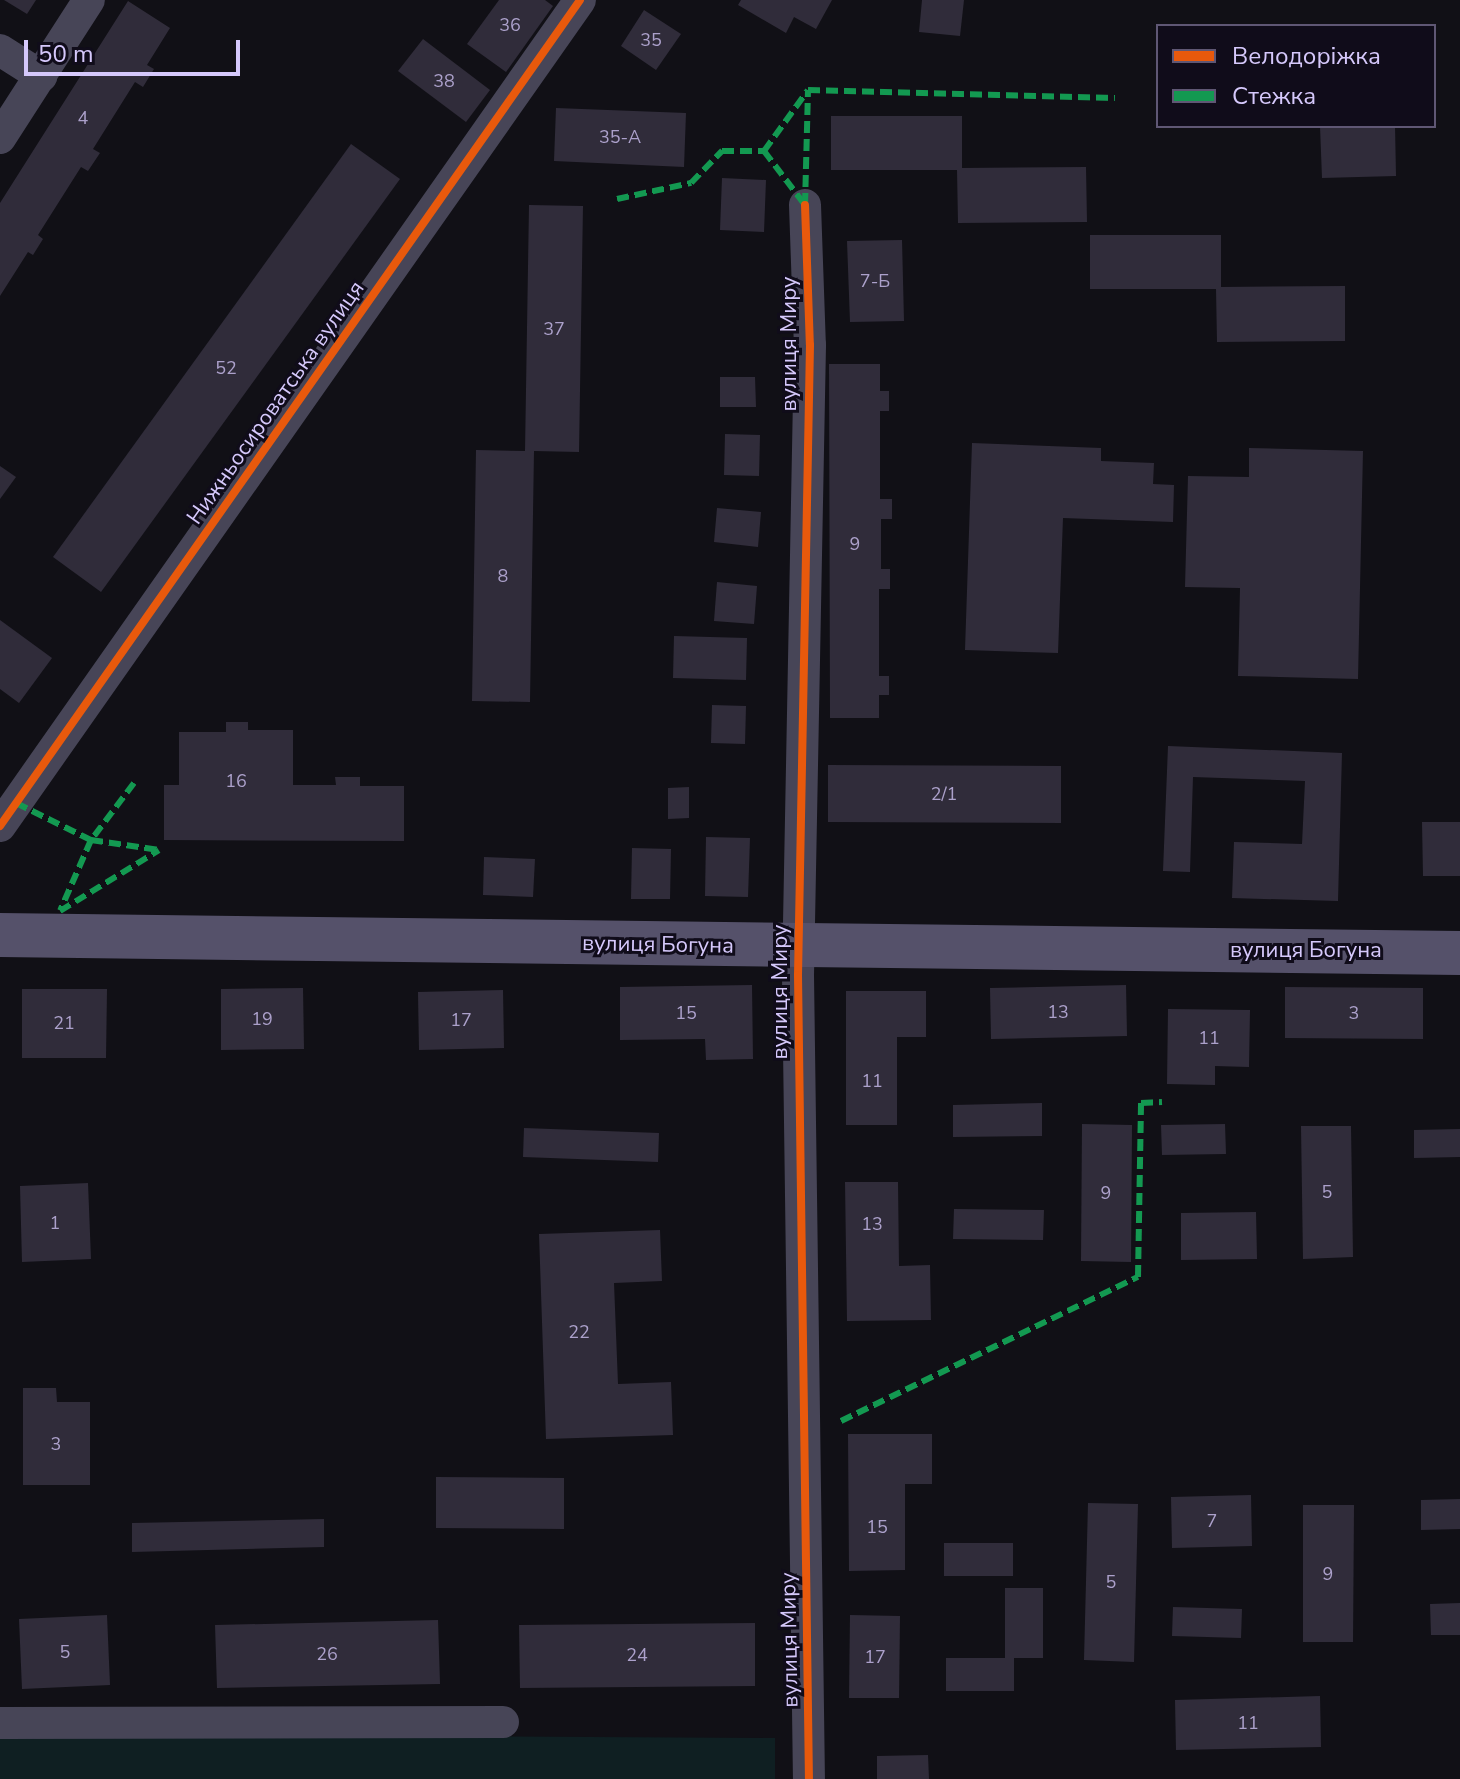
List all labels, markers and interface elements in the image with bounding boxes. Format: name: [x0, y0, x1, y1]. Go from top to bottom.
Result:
house number: 36: [499, 14, 521, 36]
scale bar: [28, 24, 244, 74]
legend: [1156, 24, 1436, 128]
house number: 35: [640, 29, 662, 51]
text: 50 m: [38, 38, 94, 70]
text: Велодоріжка: [1232, 40, 1381, 72]
house number: 38: [433, 70, 455, 92]
text: Стежка: [1232, 80, 1316, 112]
house number: 4: [78, 107, 88, 129]
house number: 35-А: [599, 126, 641, 148]
house number: 7-Б: [860, 270, 890, 292]
street label: Нижньосироватська вулиця: [182, 276, 370, 530]
street label: вулиця Миру: [777, 276, 803, 412]
house number: 37: [543, 318, 565, 340]
house number: 52: [215, 357, 237, 379]
house number: 9: [850, 533, 860, 555]
house number: 8: [498, 565, 508, 587]
house number: 16: [225, 770, 247, 792]
house number: 2/1: [931, 783, 957, 805]
street label: вулиця Миру: [768, 924, 794, 1060]
street label: вулиця Богуна: [582, 930, 734, 960]
street label: вулиця Богуна: [1230, 938, 1382, 964]
house number: 13: [1047, 1001, 1069, 1023]
house number: 15: [675, 1002, 697, 1024]
house number: 3: [1349, 1002, 1359, 1024]
house number: 19: [251, 1008, 273, 1030]
house number: 17: [450, 1009, 472, 1031]
house number: 21: [53, 1012, 75, 1034]
house number: 11: [1198, 1027, 1220, 1049]
house number: 11: [861, 1070, 883, 1092]
house number: 5: [1322, 1181, 1332, 1203]
house number: 9: [1101, 1182, 1111, 1204]
house number: 1: [50, 1212, 60, 1234]
house number: 13: [861, 1213, 883, 1235]
house number: 22: [568, 1321, 590, 1343]
house number: 3: [51, 1433, 61, 1455]
house number: 7: [1207, 1510, 1217, 1532]
house number: 15: [866, 1516, 888, 1538]
house number: 9: [1323, 1563, 1333, 1585]
house number: 5: [1106, 1571, 1116, 1593]
street label: вулиця Миру: [776, 1572, 804, 1708]
house number: 5: [60, 1641, 70, 1663]
house number: 26: [316, 1643, 338, 1665]
house number: 24: [626, 1644, 648, 1666]
house number: 17: [864, 1646, 886, 1668]
house number: 11: [1237, 1712, 1259, 1734]

